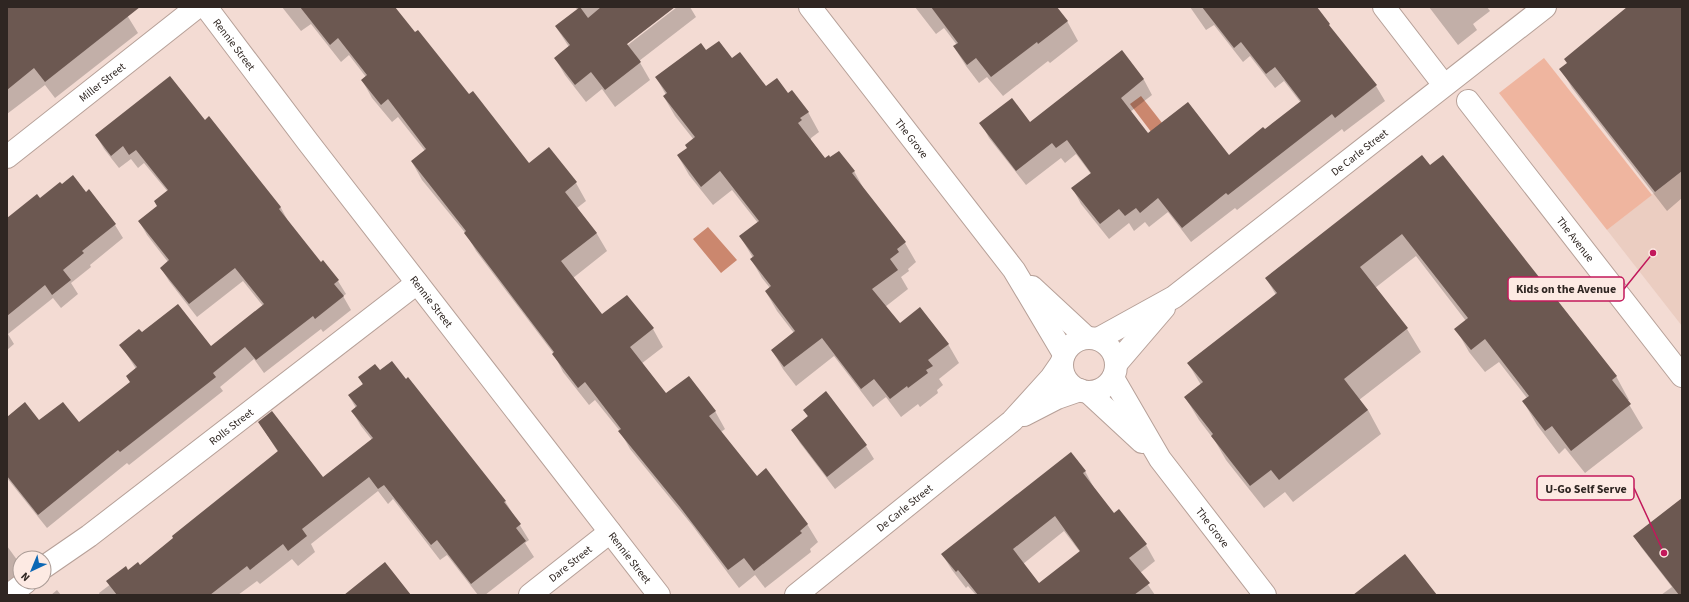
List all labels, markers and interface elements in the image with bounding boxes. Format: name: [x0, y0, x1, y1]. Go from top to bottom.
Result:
street label: Rennie Street: [209, 16, 259, 74]
street label: Miller Street: [76, 59, 129, 105]
street label: The Grove: [891, 115, 932, 162]
street label: De Carle Street: [1328, 125, 1391, 179]
street label: The Avenue: [1553, 214, 1598, 266]
street label: Rennie Street: [406, 273, 456, 331]
callout: Kids on the Avenue: [1508, 277, 1624, 301]
text: Kids on the Avenue: [1516, 281, 1616, 298]
street label: Rolls Street: [206, 405, 257, 449]
callout: U-Go Self Serve: [1537, 476, 1634, 500]
street label: De Carle Street: [873, 481, 936, 535]
text: U-Go Self Serve: [1545, 481, 1627, 498]
street label: The Grove: [1192, 505, 1233, 551]
street label: Rennie Street: [605, 529, 655, 587]
street label: Dare Street: [546, 542, 595, 586]
north arrow: [12, 550, 52, 590]
text: N: [18, 569, 33, 585]

